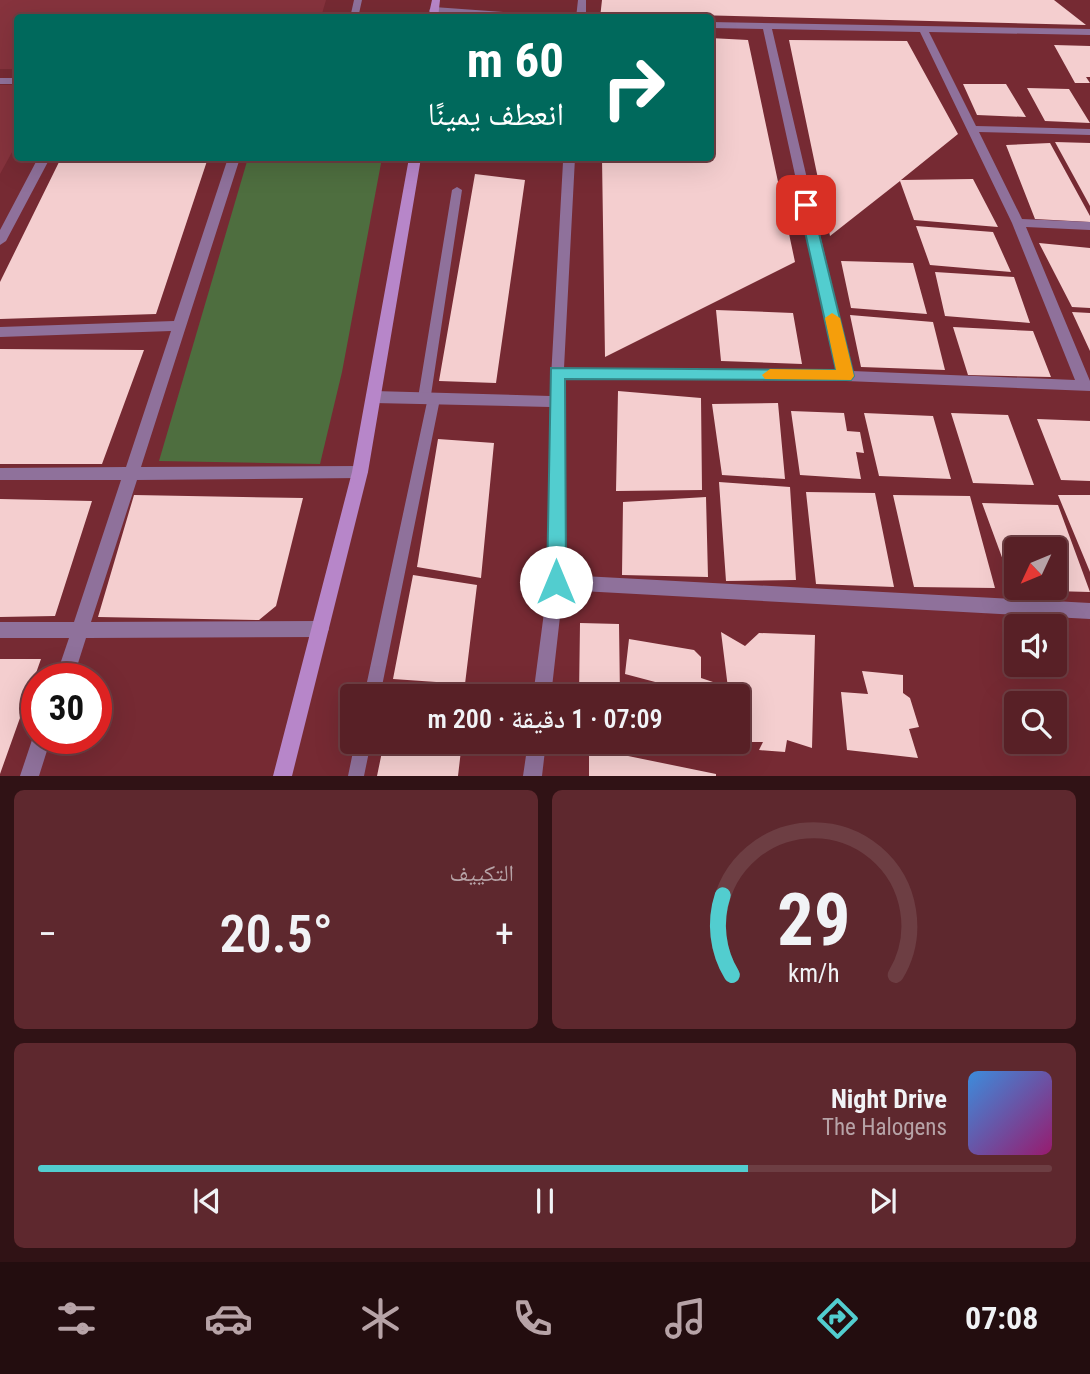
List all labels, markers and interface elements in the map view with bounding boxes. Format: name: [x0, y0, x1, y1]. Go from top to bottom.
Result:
text: 60 m: [467, 32, 564, 89]
icon: right: [588, 42, 679, 133]
text: انعطف يمينًا: [428, 95, 564, 133]
pin: [776, 175, 836, 235]
icon: arrive: [787, 186, 825, 224]
north arrow: [1004, 537, 1068, 600]
map controls: [1004, 537, 1067, 754]
position arrow: [519, 545, 593, 619]
button: sound: [1004, 614, 1067, 677]
speed limit sign: 30: [21, 663, 112, 754]
button: search: [1004, 691, 1067, 754]
text: 07:09 · 1 دقيقة · 200 m: [427, 704, 663, 734]
text: التكييف: [449, 860, 514, 887]
text: 29: [777, 878, 851, 964]
text: 20.5°: [219, 904, 333, 965]
text: −: [38, 912, 57, 956]
text: +: [495, 912, 514, 956]
text: km/h: [788, 959, 840, 988]
text: Night Drive: [831, 1084, 947, 1114]
text: The Halogens: [822, 1114, 947, 1141]
icon: previous: [188, 1182, 226, 1220]
icon: pause: [526, 1182, 564, 1220]
icon: next: [864, 1182, 902, 1220]
icon: filters: [52, 1294, 101, 1343]
icon: car: [204, 1294, 253, 1343]
icon: climate: [356, 1294, 405, 1343]
icon: phone: [508, 1294, 557, 1343]
icon: music: [661, 1294, 710, 1343]
icon: directions: [813, 1294, 862, 1343]
text: 07:08: [965, 1299, 1038, 1337]

